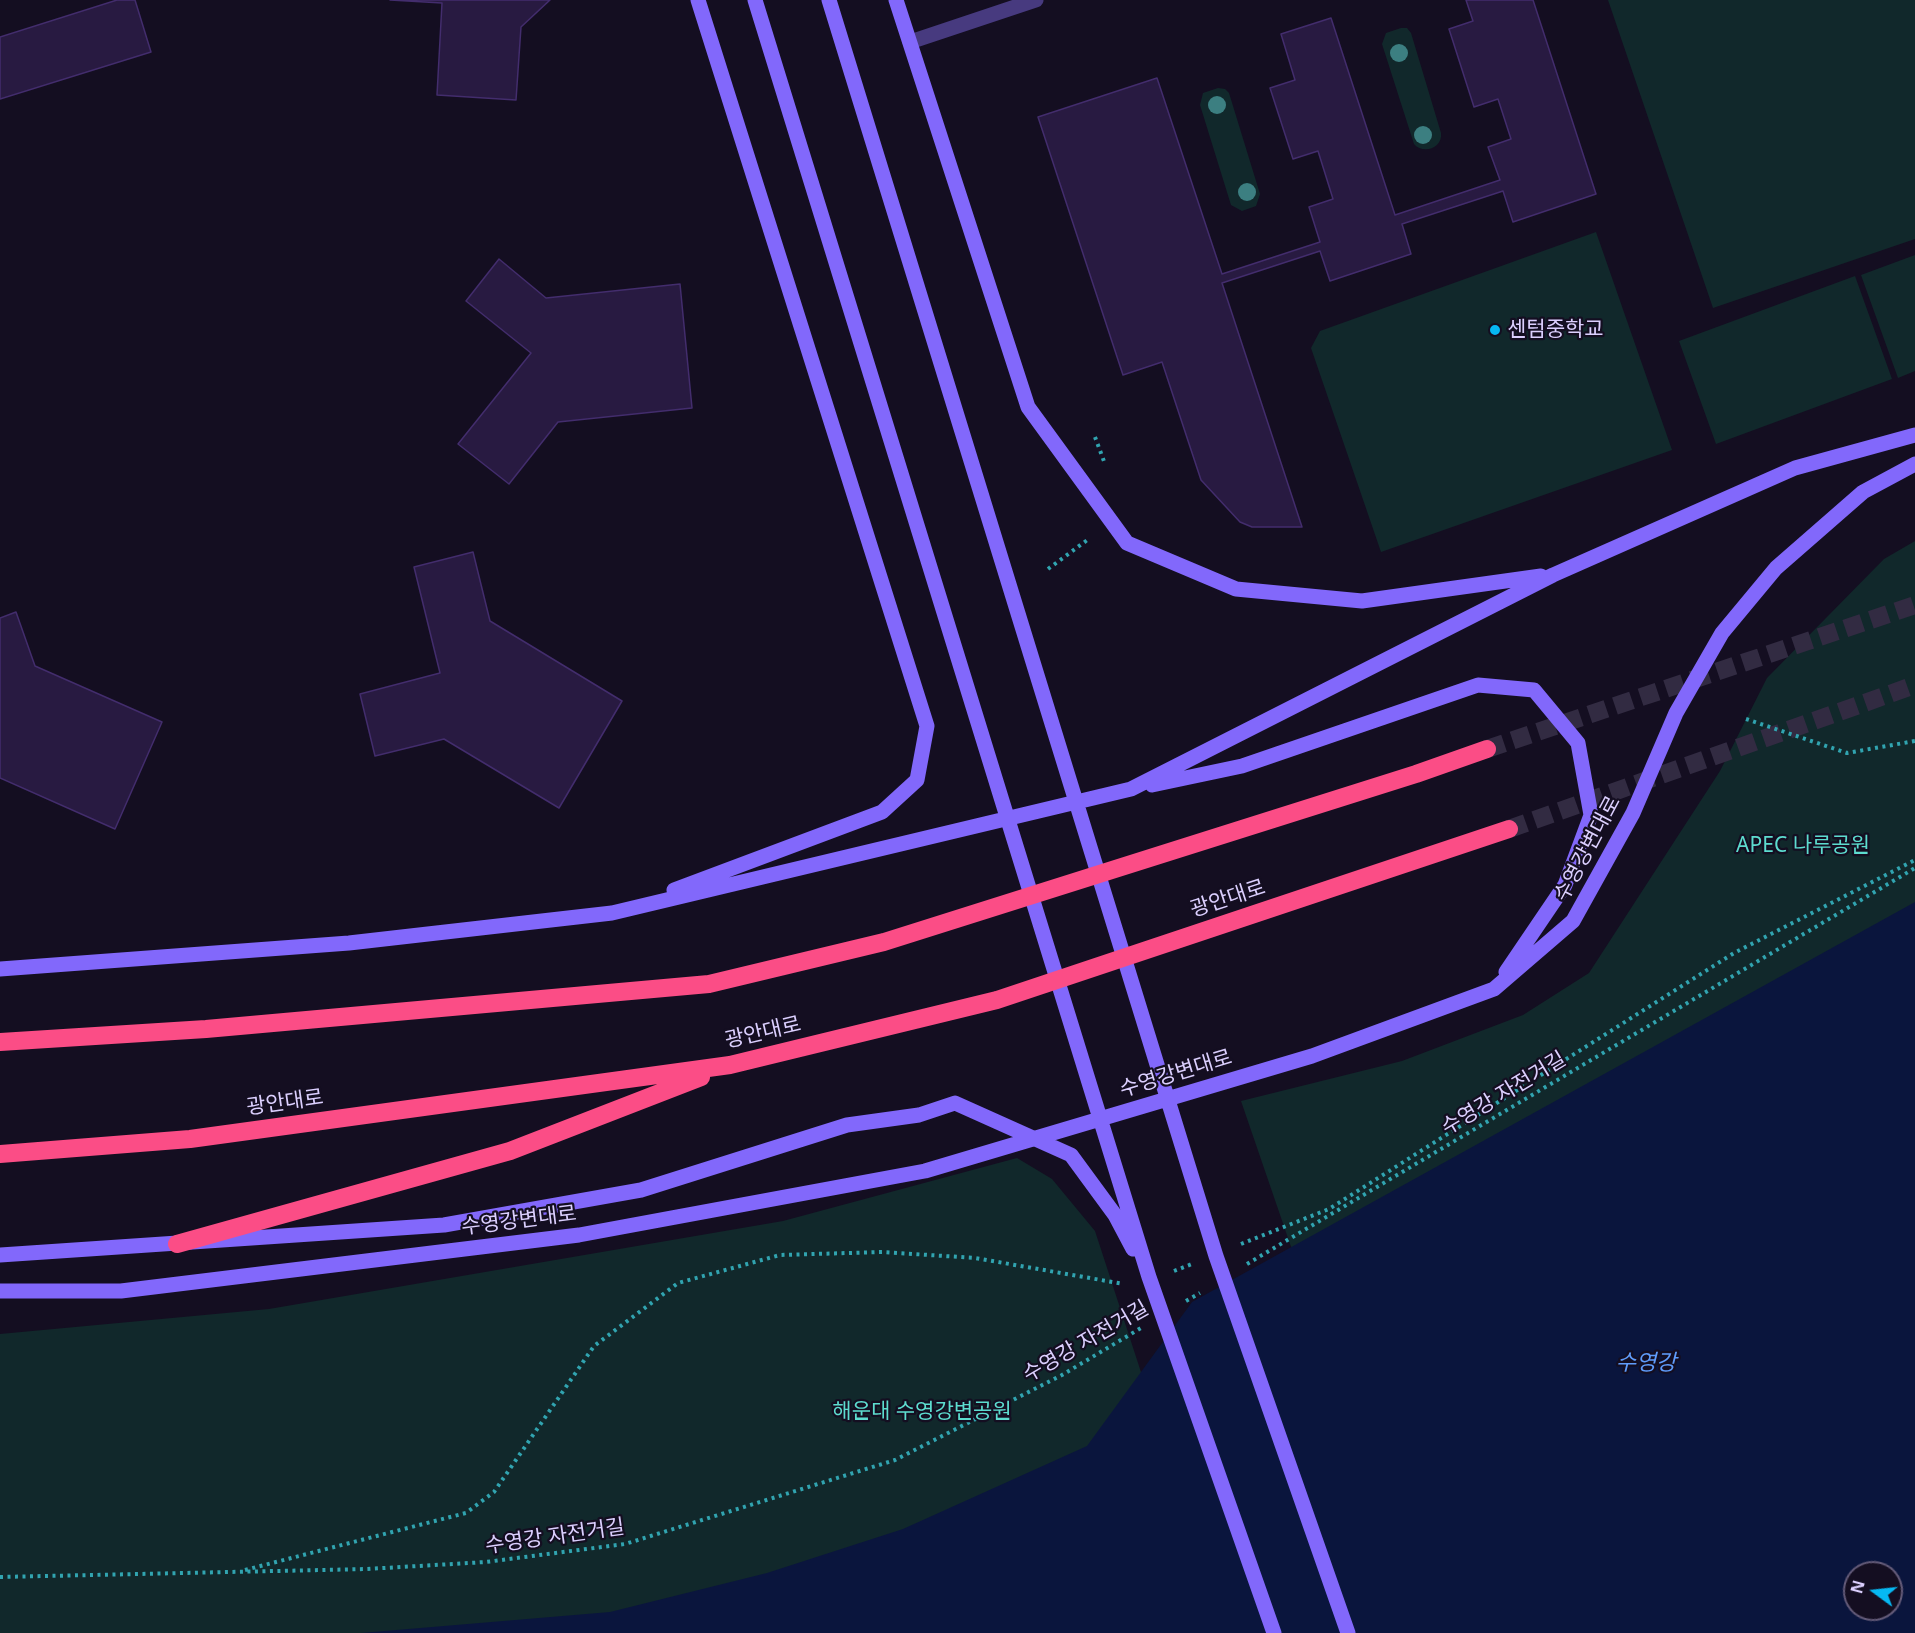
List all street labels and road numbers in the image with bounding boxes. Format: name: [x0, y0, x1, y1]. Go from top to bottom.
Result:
street label: 수영강변대로: [1550, 792, 1626, 906]
street label: 광안대로: [1187, 875, 1269, 923]
street label: 광안대로: [723, 1012, 803, 1054]
street label: 수영강변대로: [1117, 1045, 1235, 1103]
street label: 수영강 자전거길: [1437, 1047, 1571, 1141]
street label: 광안대로: [245, 1085, 325, 1121]
street label: 수영강변대로: [460, 1201, 578, 1241]
street label: 수영강 자전거길: [1019, 1296, 1153, 1388]
street label: 수영강 자전거길: [484, 1515, 626, 1559]

